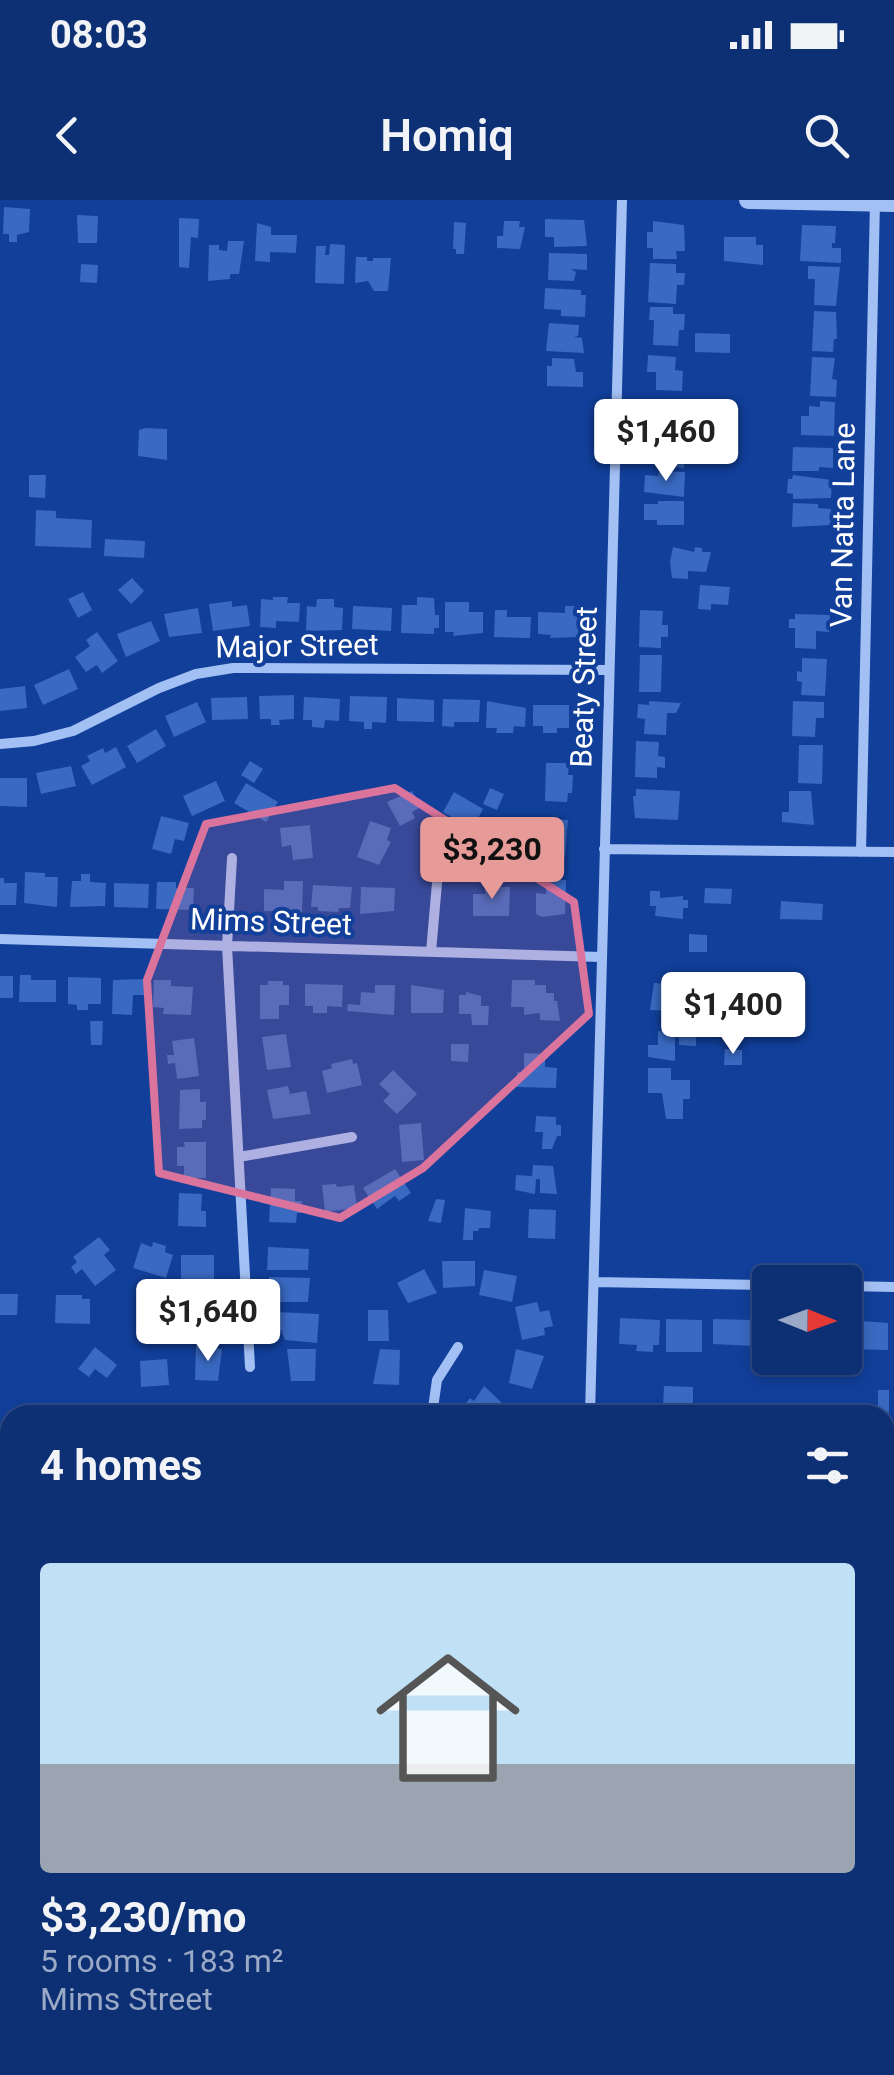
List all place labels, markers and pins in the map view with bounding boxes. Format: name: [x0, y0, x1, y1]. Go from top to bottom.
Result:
pin: $1,460: [585, 399, 747, 484]
pin: $3,230: [411, 817, 573, 902]
pin: $1,400: [652, 972, 814, 1057]
pin: $1,640: [127, 1279, 289, 1364]

